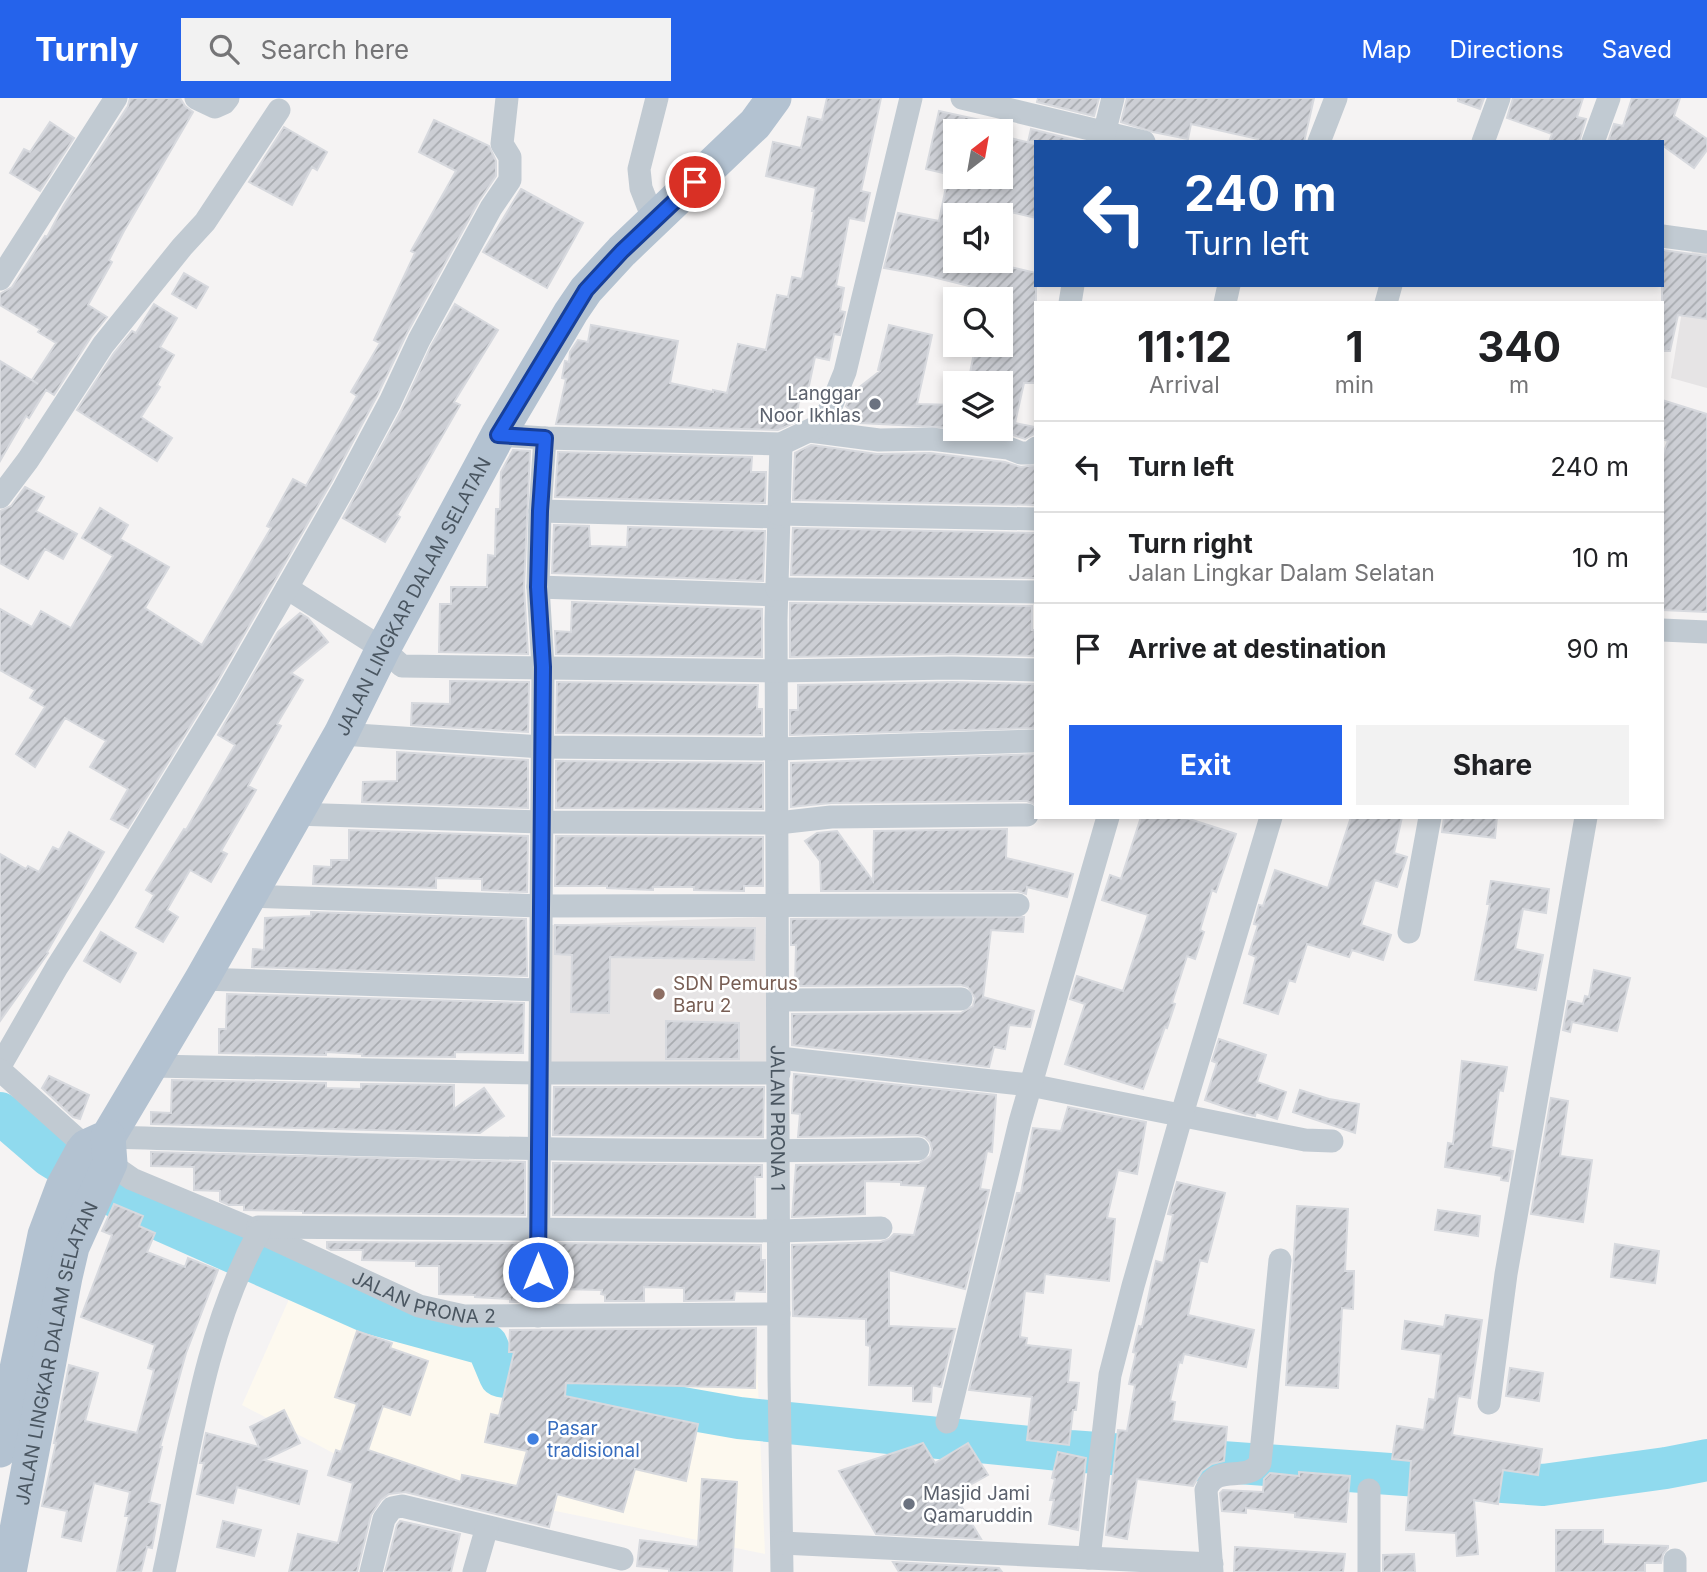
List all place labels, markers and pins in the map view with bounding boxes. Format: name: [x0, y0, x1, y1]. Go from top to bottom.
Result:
pin: [665, 152, 725, 212]
place label: Langgar Noor Ikhlas: [759, 382, 861, 427]
marker: Langgar Noor Ikhlas: [867, 396, 883, 412]
place label: SDN Pemurus Baru 2: [673, 972, 798, 1017]
marker: SDN Pemurus Baru 2: [651, 986, 667, 1002]
place label: Pasar tradisional: [547, 1417, 640, 1462]
marker: Pasar tradisional: [525, 1431, 541, 1447]
place label: Masjid Jami Qamaruddin: [923, 1482, 1033, 1527]
marker: Masjid Jami Qamaruddin: [901, 1496, 917, 1512]

